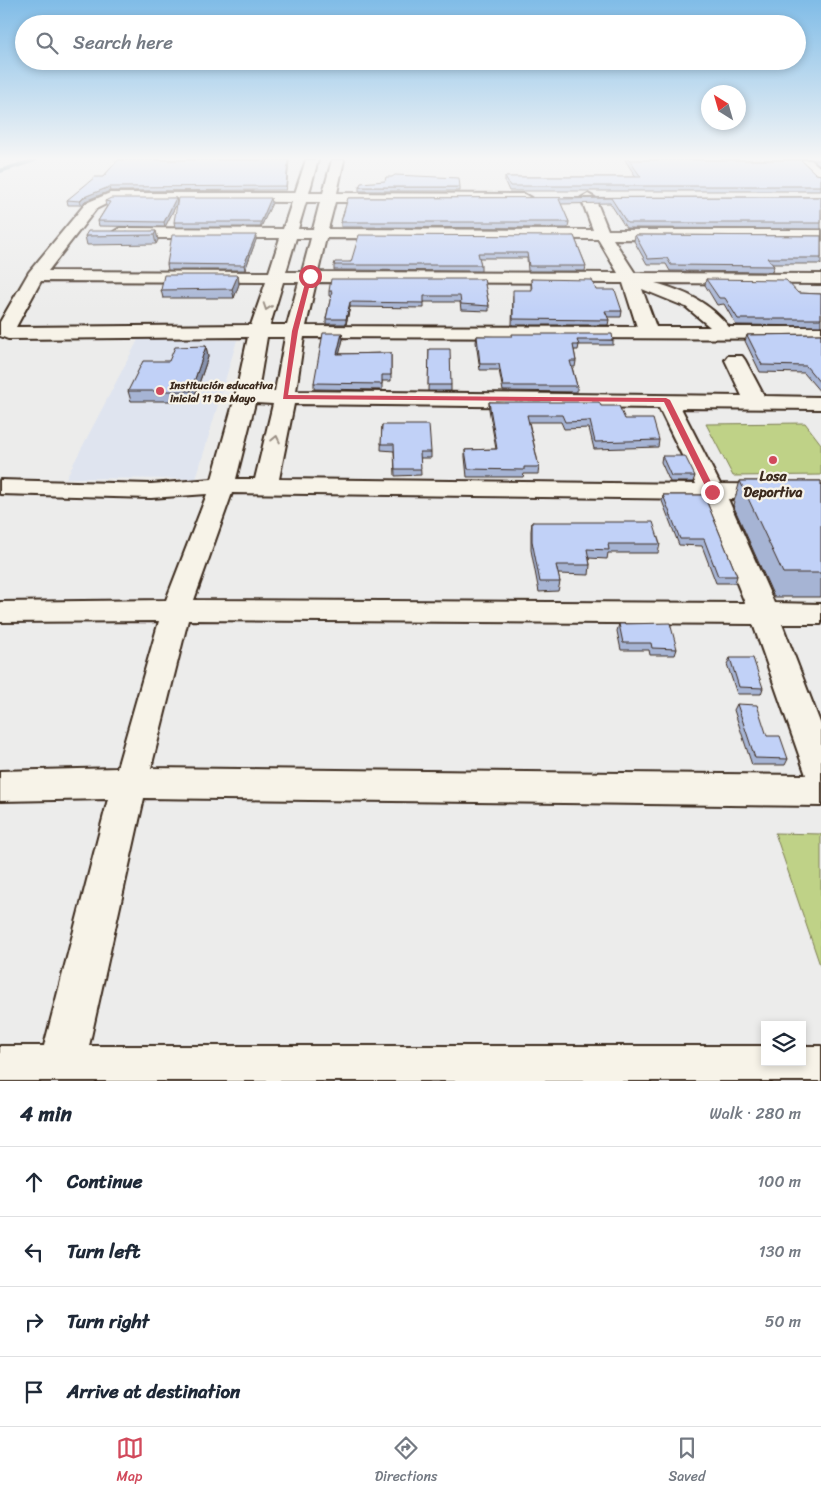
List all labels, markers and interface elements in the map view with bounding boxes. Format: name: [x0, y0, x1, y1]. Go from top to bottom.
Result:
search box: [15, 15, 806, 70]
text: Search here: [73, 26, 173, 59]
icon: search: [33, 29, 61, 57]
north arrow: [701, 85, 746, 130]
route start: [299, 265, 322, 288]
one-way arrow: [263, 302, 273, 311]
place label: Institución educativa inicial 11 De Mayo: [169, 376, 273, 408]
marker: Institución educativa inicial 11 De Mayo: [154, 385, 166, 397]
one-way arrow: [270, 434, 281, 443]
marker: Losa Deportiva: [767, 454, 779, 466]
place label: Losa Deportiva: [744, 464, 802, 505]
route end: [701, 481, 724, 504]
map controls: [761, 1021, 806, 1066]
button: layers: [761, 1021, 806, 1066]
text: 4 min: [20, 1095, 72, 1133]
text: Walk · 280 m: [710, 1099, 801, 1128]
text: Continue: [67, 1165, 143, 1198]
text: 100 m: [757, 1167, 801, 1196]
icon: ahead: [20, 1168, 48, 1196]
text: Turn left: [67, 1235, 140, 1268]
text: 130 m: [759, 1237, 801, 1266]
icon: left: [20, 1238, 48, 1266]
text: Turn right: [67, 1305, 149, 1338]
text: 50 m: [765, 1307, 801, 1336]
icon: right: [20, 1308, 48, 1336]
text: Arrive at destination: [67, 1375, 240, 1408]
icon: arrive: [20, 1378, 48, 1406]
tab: Map: [116, 1434, 144, 1489]
tab: Directions: [375, 1434, 437, 1489]
tab: Saved: [669, 1434, 705, 1489]

